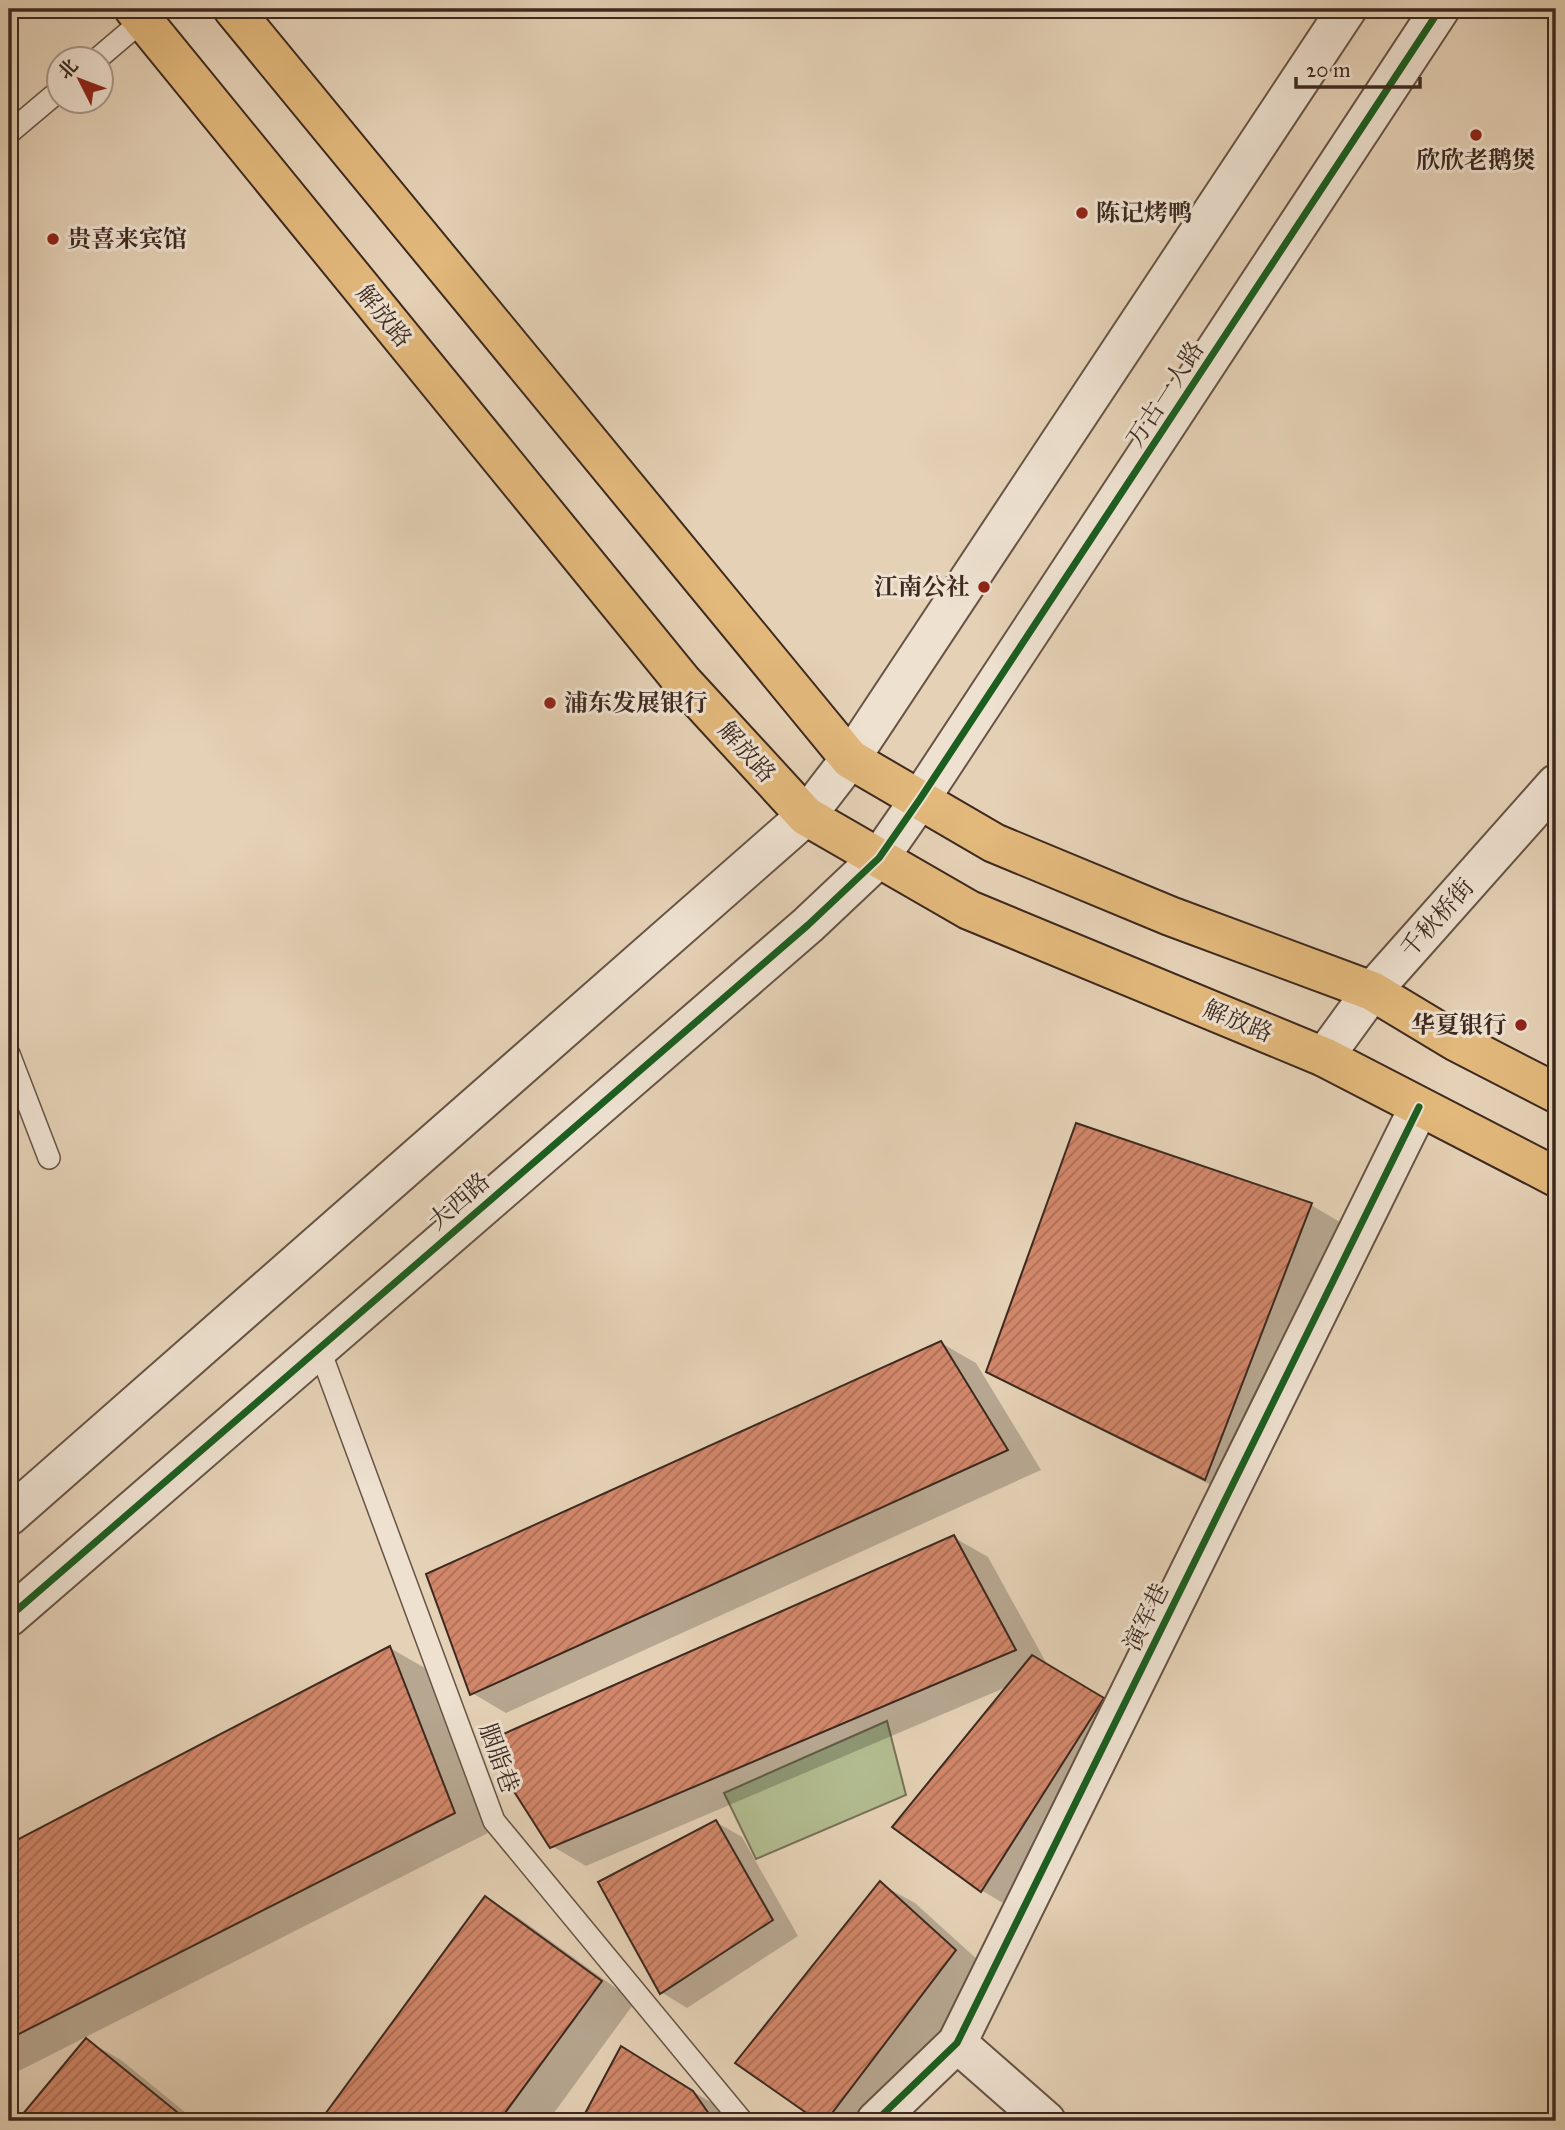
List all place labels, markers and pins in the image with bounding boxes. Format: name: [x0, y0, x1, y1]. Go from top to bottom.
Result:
marker: 欣欣老鹅煲: [1468, 127, 1484, 143]
place label: 欣欣老鹅煲: [1416, 145, 1536, 175]
place label: 陈记烤鸭: [1096, 198, 1192, 228]
marker: 陈记烤鸭: [1074, 205, 1090, 221]
place label: 贵喜来宾馆: [67, 224, 187, 254]
marker: 贵喜来宾馆: [45, 231, 61, 247]
place label: 江南公社: [874, 572, 970, 602]
marker: 江南公社: [976, 579, 992, 595]
place label: 浦东发展银行: [564, 688, 708, 718]
marker: 浦东发展银行: [542, 695, 558, 711]
place label: 华夏银行: [1411, 1010, 1507, 1040]
marker: 华夏银行: [1513, 1017, 1529, 1033]

